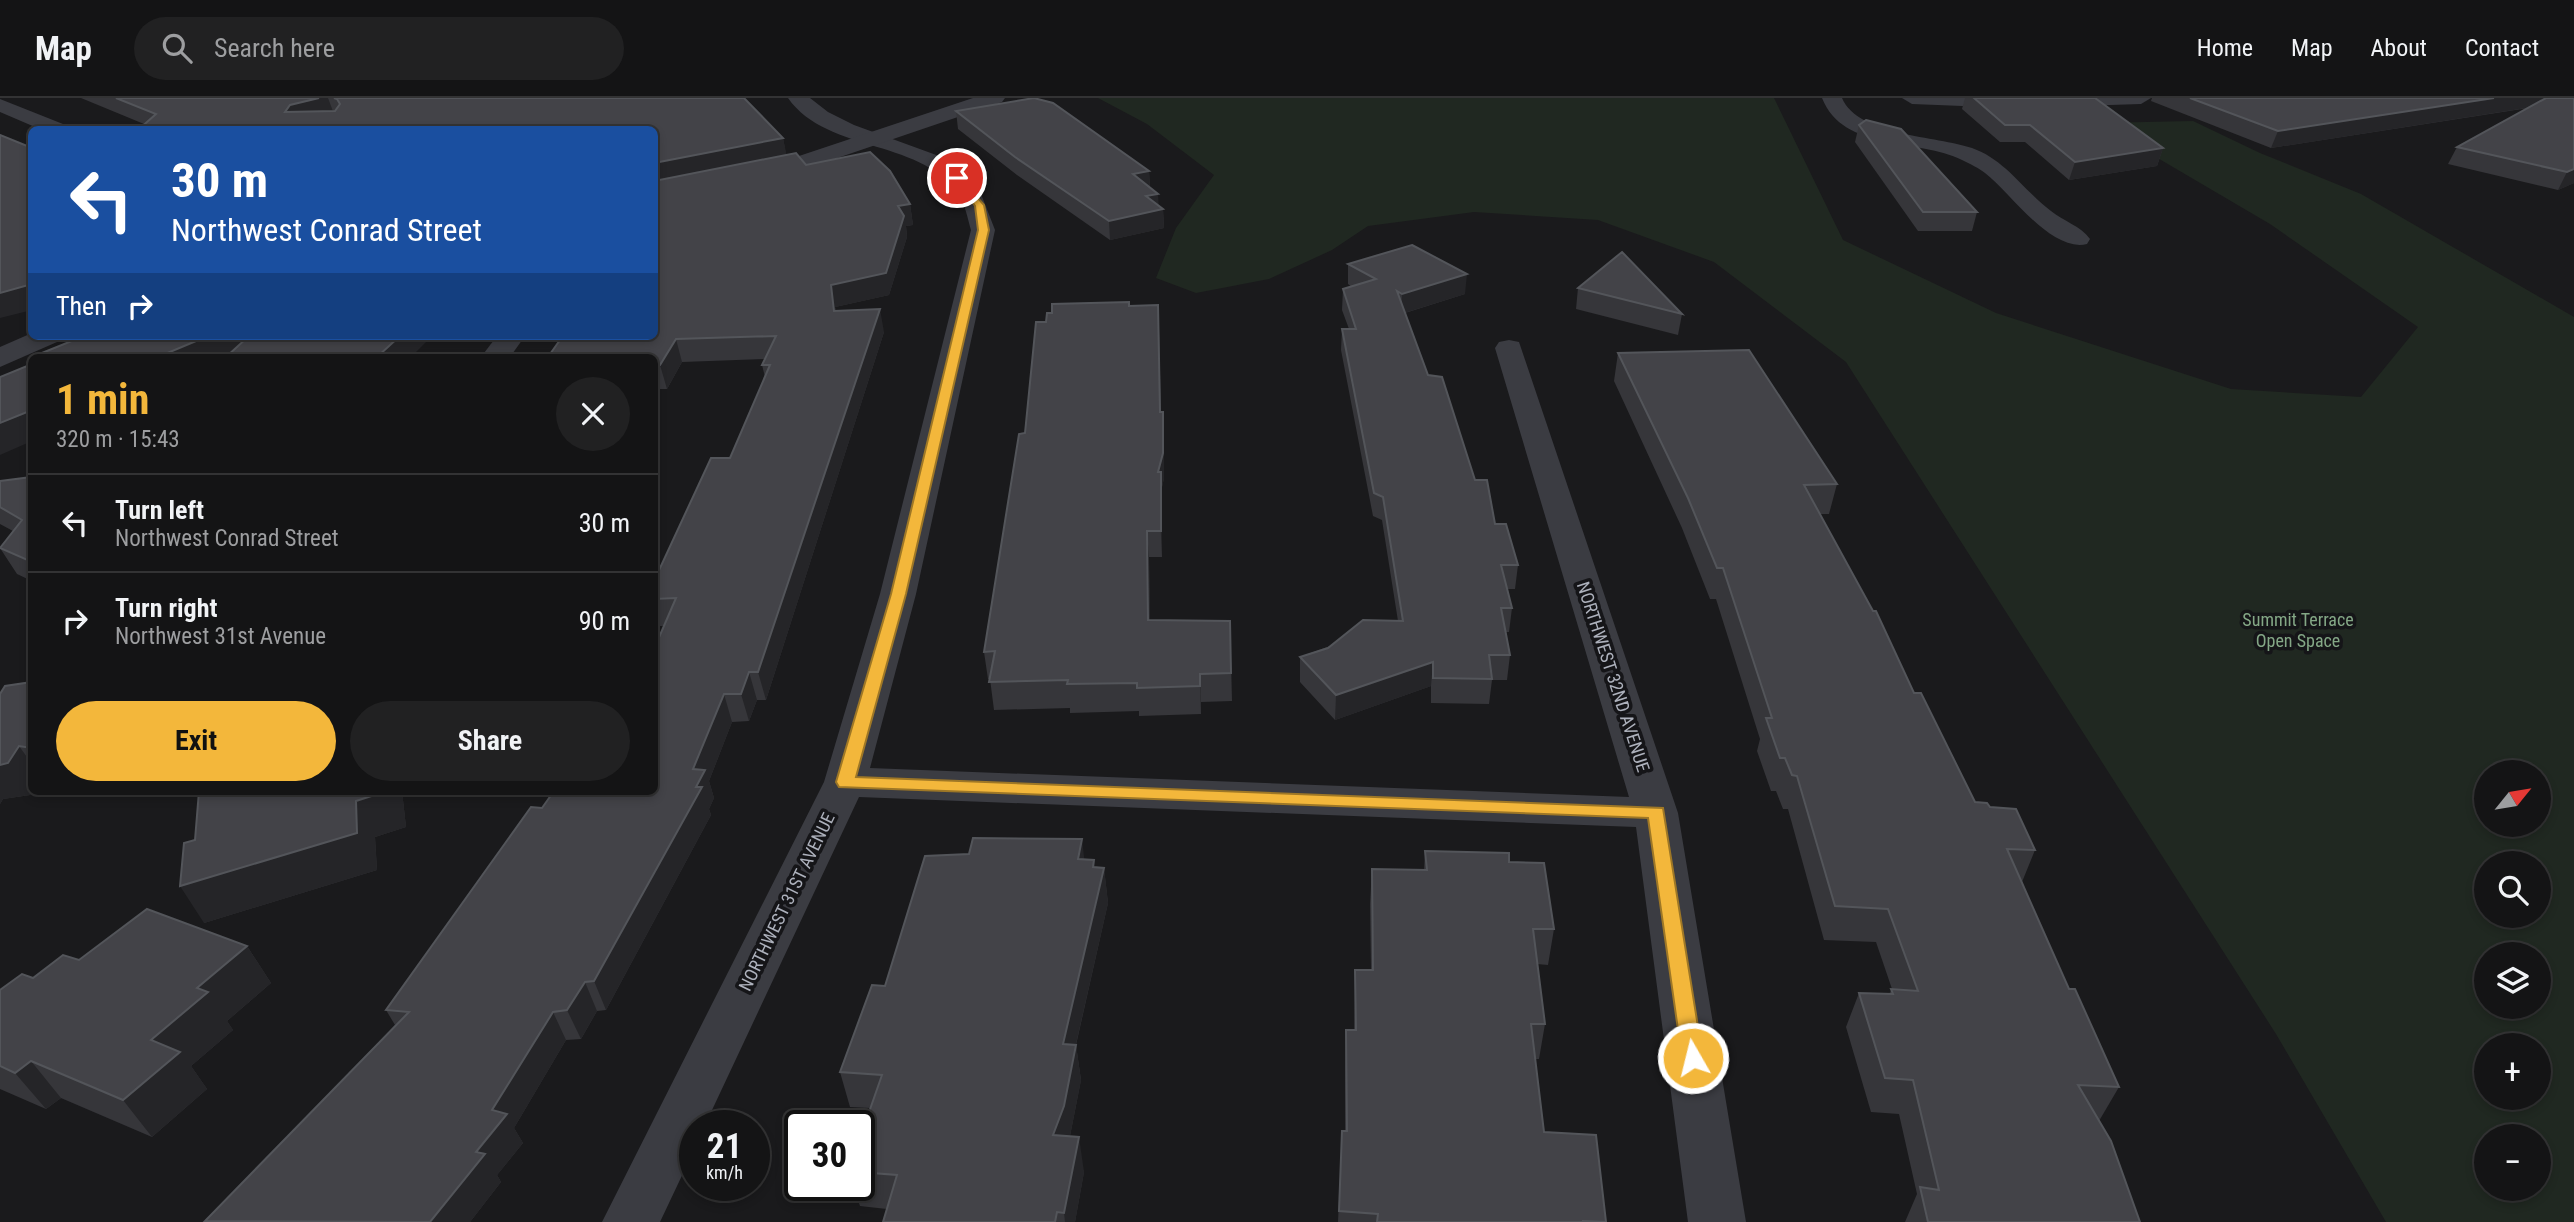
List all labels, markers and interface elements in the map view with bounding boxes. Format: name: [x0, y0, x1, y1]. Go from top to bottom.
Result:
search box: [134, 17, 624, 80]
text: Map: [35, 29, 92, 68]
icon: search: [158, 29, 196, 67]
text: Search here: [214, 33, 335, 63]
text: Home: [2197, 34, 2253, 62]
text: Map: [2291, 34, 2333, 62]
text: About: [2371, 34, 2427, 62]
text: Contact: [2465, 34, 2539, 62]
pin: [927, 148, 987, 208]
text: 30 m: [171, 152, 268, 209]
icon: left: [56, 154, 147, 245]
icon: arrive: [938, 159, 976, 197]
text: Northwest Conrad Street: [171, 211, 482, 249]
icon: right: [121, 287, 159, 325]
text: Then: [56, 291, 107, 321]
text: 1 min: [56, 375, 149, 424]
button: close: [556, 377, 630, 451]
text: 320 m · 15:43: [56, 426, 180, 453]
text: Turn left: [115, 495, 204, 525]
icon: left: [56, 504, 94, 542]
text: 30 m: [579, 508, 630, 538]
text: Northwest Conrad Street: [115, 525, 338, 552]
street label: NORTHWEST 32ND AVENUE: [1573, 579, 1654, 775]
text: Turn right: [115, 593, 217, 623]
icon: right: [56, 602, 94, 640]
text: 90 m: [579, 606, 630, 636]
park label: Summit Terrace Open Space: [2242, 609, 2354, 651]
text: Northwest 31st Avenue: [115, 623, 326, 650]
button: Exit: [56, 701, 336, 781]
button: Share: [350, 701, 630, 781]
north arrow: [2474, 760, 2552, 836]
map controls: [2474, 760, 2551, 1201]
street label: NORTHWEST 31ST AVENUE: [734, 809, 839, 994]
button: search: [2474, 851, 2551, 928]
button: layers: [2474, 942, 2551, 1019]
position arrow: [1656, 1021, 1730, 1095]
button: +: [2474, 1033, 2551, 1110]
speed limit sign: 30: [784, 1110, 875, 1201]
button: −: [2474, 1124, 2551, 1201]
text: 21: [707, 1126, 742, 1167]
text: km/h: [706, 1162, 743, 1183]

